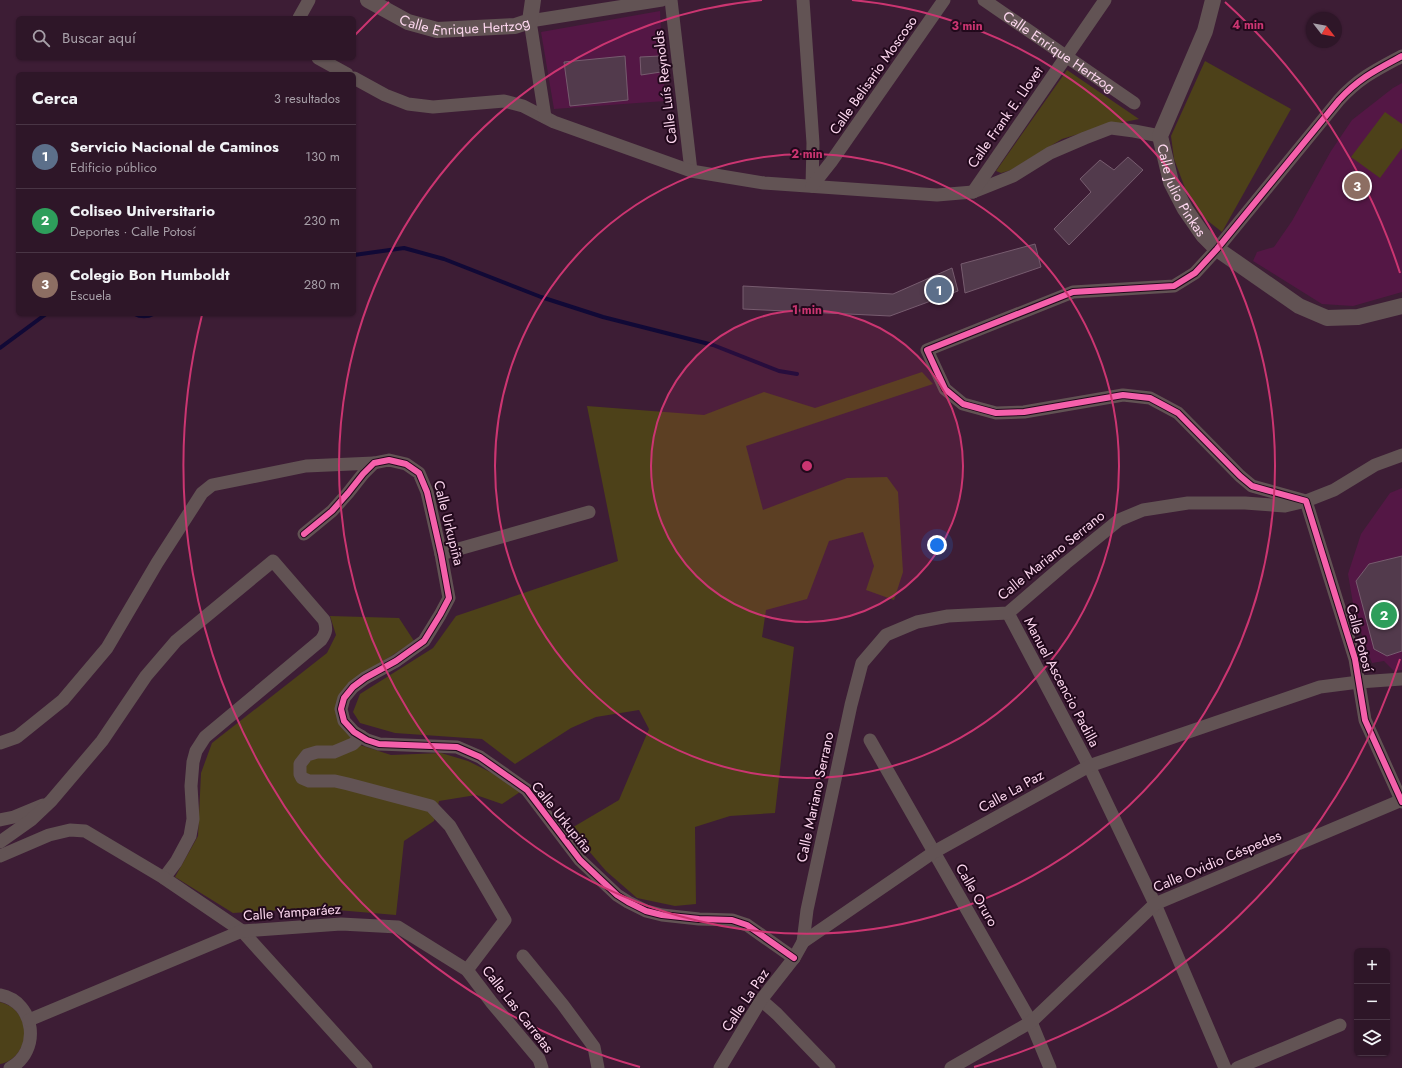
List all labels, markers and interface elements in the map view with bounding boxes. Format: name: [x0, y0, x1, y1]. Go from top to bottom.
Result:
street label: Calle Enrique Hertzog: [999, 6, 1119, 97]
street label: Calle Enrique Hertzog: [396, 9, 532, 41]
street label: Calle Belisario Moscoso: [824, 11, 922, 138]
north arrow: [1306, 12, 1342, 48]
search box: [16, 16, 356, 60]
text: 4 min: [1232, 16, 1264, 34]
text: 3 min: [951, 17, 983, 35]
icon: search: [30, 27, 52, 49]
text: Buscar aquí: [62, 27, 136, 49]
street label: Calle Luís Reynolds: [648, 29, 682, 145]
street label: Calle Frank E. Llovet: [962, 62, 1048, 172]
text: Cerca: [32, 86, 78, 110]
text: 3 resultados: [274, 89, 340, 108]
text: Servicio Nacional de Caminos: [70, 136, 279, 158]
street label: Calle Julio Pinkas: [1152, 142, 1211, 241]
text: 2 min: [791, 145, 823, 163]
text: 1: [42, 147, 48, 166]
text: 130 m: [305, 147, 340, 166]
text: Edificio público: [70, 158, 157, 177]
pin: 3: [1344, 171, 1370, 201]
text: Coliseo Universitario: [70, 200, 215, 222]
text: 2: [41, 211, 49, 230]
text: 230 m: [304, 211, 340, 230]
text: Deportes · Calle Potosí: [70, 222, 196, 241]
text: Colegio Bon Humboldt: [70, 264, 229, 286]
text: 3: [41, 275, 49, 294]
text: 280 m: [304, 275, 340, 294]
pin: 1: [926, 275, 952, 305]
text: Escuela: [70, 286, 111, 305]
text: 1 min: [792, 301, 822, 319]
centre of rings: [800, 459, 814, 473]
street label: Calle Urkupiña: [429, 478, 469, 568]
street label: Calle Mariano Serrano: [993, 505, 1109, 605]
your location: [927, 535, 947, 555]
pin: 2: [1371, 600, 1397, 630]
street label: Calle Potosí: [1341, 602, 1379, 675]
street label: Manuel Ascencio Padilla: [1019, 614, 1105, 750]
street label: Calle Mariano Serrano: [791, 730, 839, 864]
street label: Calle La Paz: [975, 765, 1048, 817]
street label: Calle Urkupiña: [527, 777, 597, 857]
street label: Calle Ovidio Céspedes: [1150, 825, 1284, 897]
street label: Calle Oruro: [951, 860, 1003, 930]
street label: Calle Yamparáez: [242, 899, 342, 925]
map controls: [1354, 948, 1390, 1056]
button: +: [1354, 948, 1390, 984]
street label: Calle Las Carretas: [478, 961, 559, 1057]
street label: Calle La Paz: [717, 964, 774, 1035]
button: −: [1354, 984, 1390, 1020]
button: layers: [1354, 1020, 1390, 1056]

